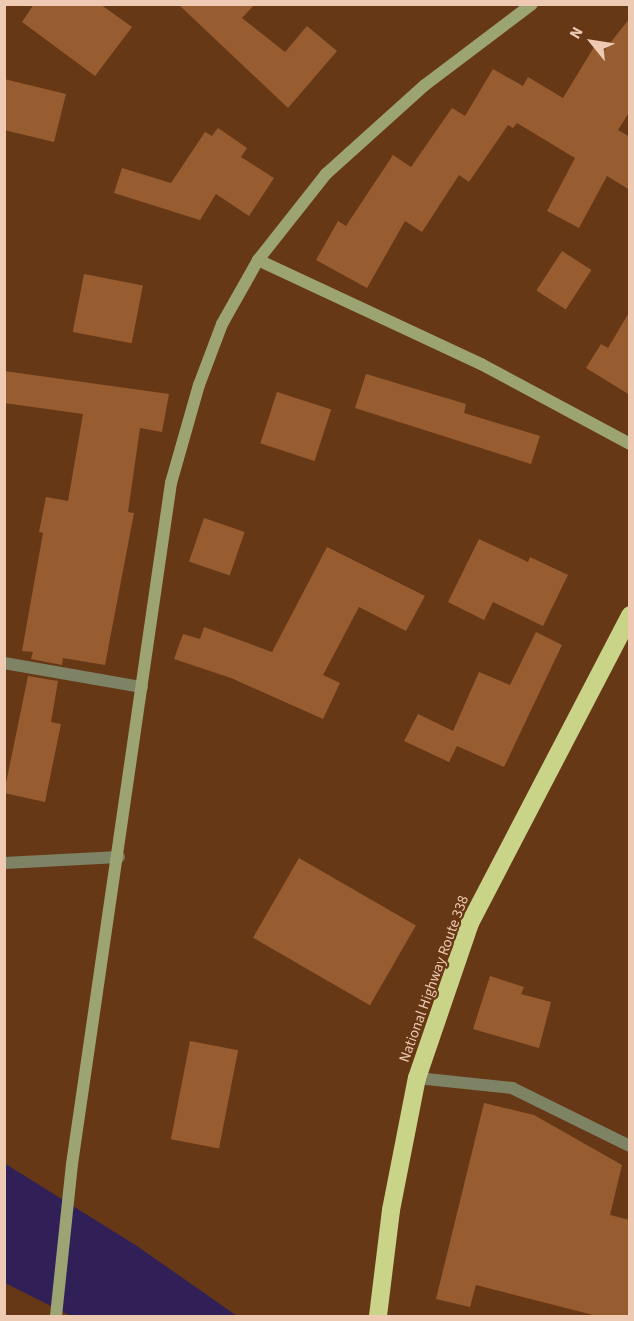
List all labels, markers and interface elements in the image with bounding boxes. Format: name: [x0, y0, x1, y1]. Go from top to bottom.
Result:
north arrow: [562, 12, 622, 72]
text: N: [564, 23, 589, 43]
street label: National Highway Route 338: [395, 893, 473, 1065]

